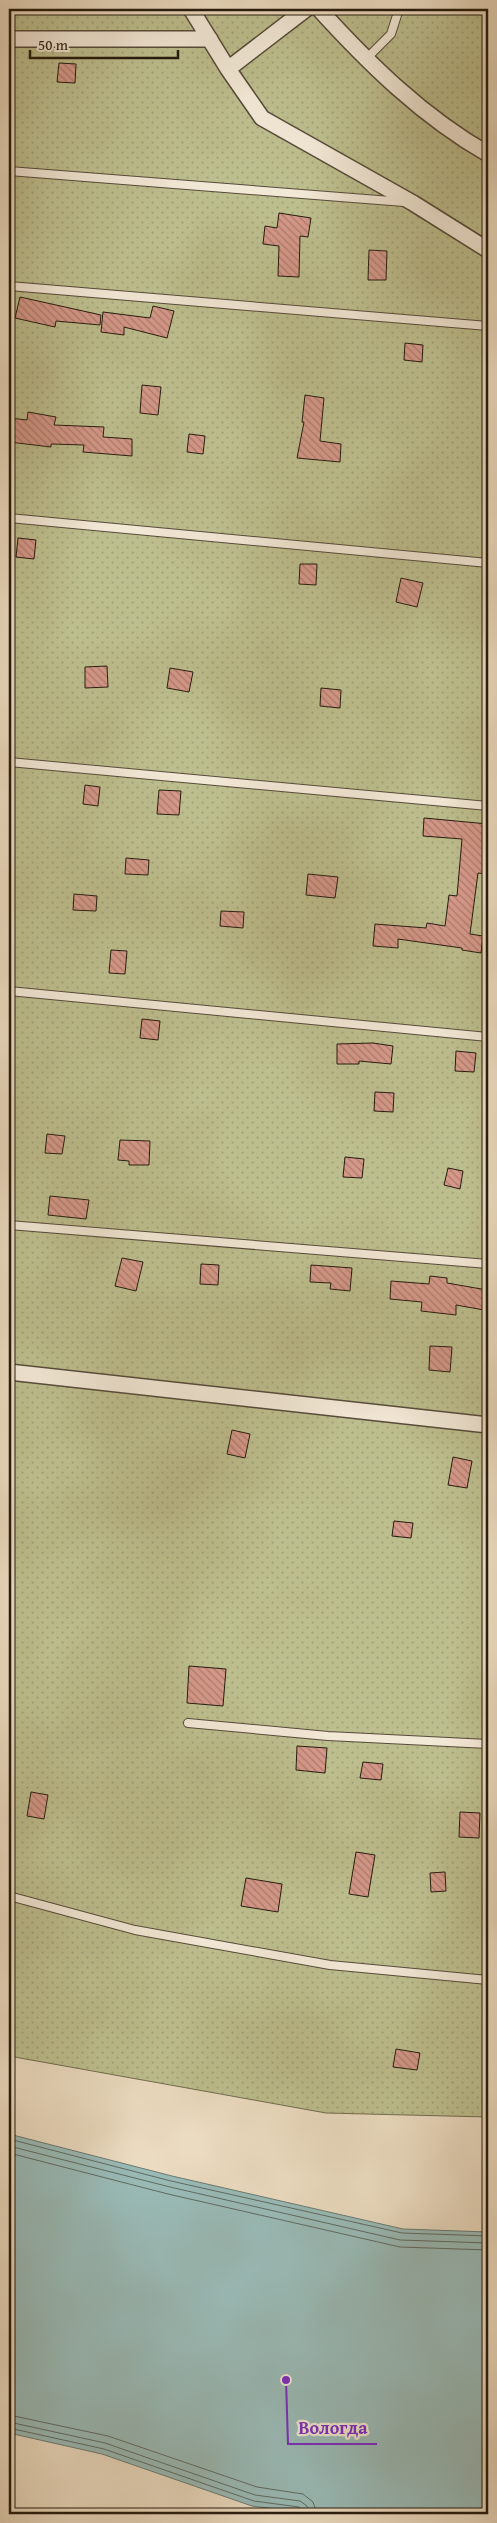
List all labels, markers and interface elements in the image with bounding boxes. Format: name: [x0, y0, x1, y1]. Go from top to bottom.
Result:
scale bar: [30, 28, 178, 60]
text: 50 m: [38, 34, 69, 55]
callout: Вологда: [288, 2411, 377, 2444]
text: Вологда: [298, 2414, 368, 2441]

